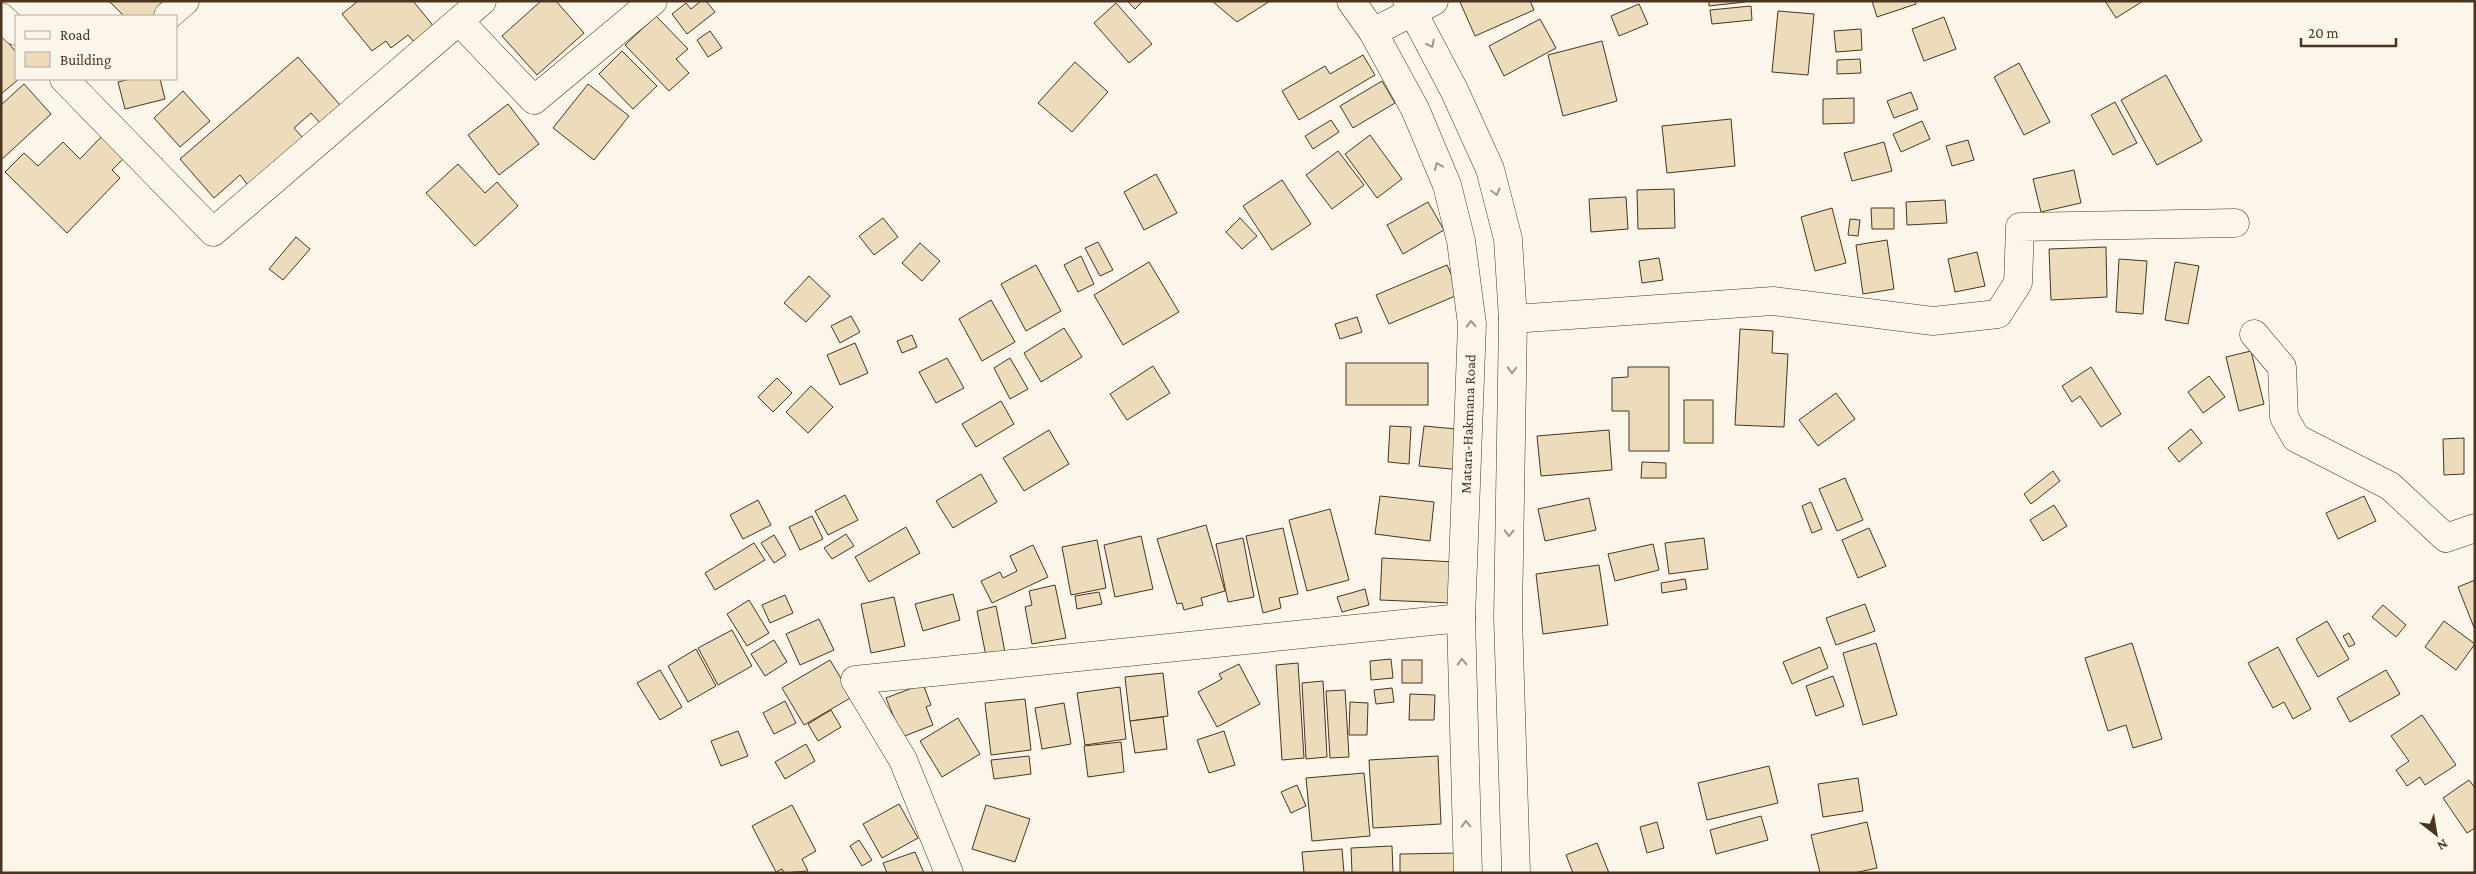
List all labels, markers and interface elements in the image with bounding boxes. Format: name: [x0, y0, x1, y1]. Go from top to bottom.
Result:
legend: [15, 15, 178, 80]
scale bar: [2301, 15, 2396, 47]
text: 20 m: [2308, 25, 2339, 41]
text: Road: [60, 27, 91, 43]
one-way arrow: [1425, 39, 1435, 48]
text: Building: [60, 52, 111, 69]
one-way arrow: [1434, 162, 1445, 171]
one-way arrow: [1490, 188, 1501, 197]
one-way arrow: [1466, 320, 1477, 328]
street label: Matara-Hakmana Road: [1458, 354, 1478, 494]
one-way arrow: [1507, 367, 1518, 375]
one-way arrow: [1504, 529, 1515, 537]
one-way arrow: [1457, 657, 1468, 665]
north arrow: [2411, 809, 2461, 859]
one-way arrow: [1461, 820, 1471, 828]
text: N: [2434, 836, 2451, 855]

